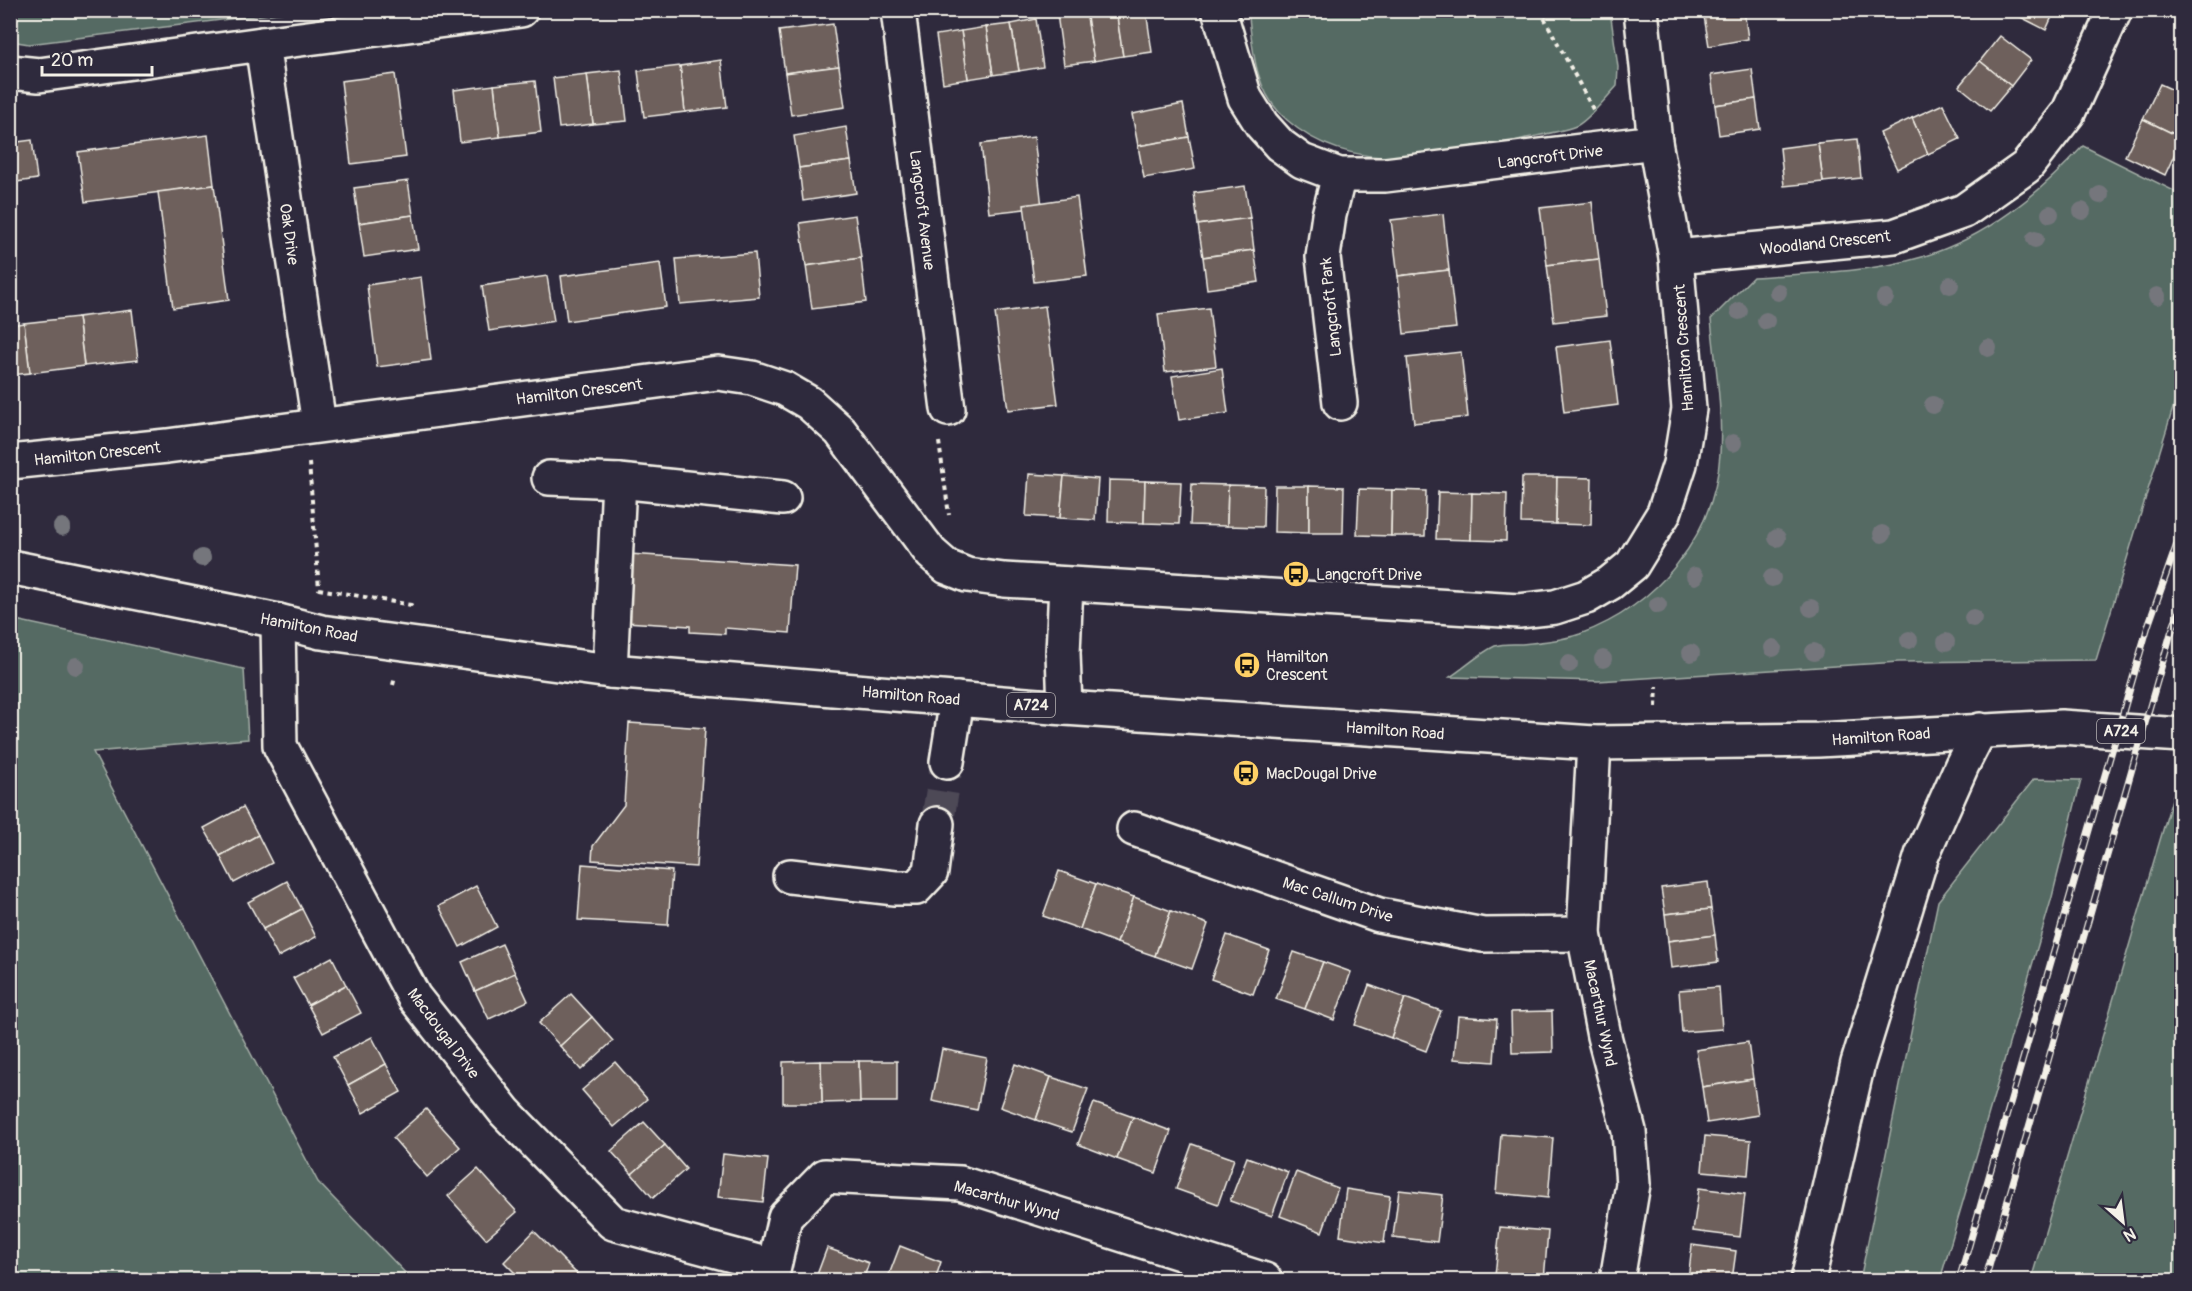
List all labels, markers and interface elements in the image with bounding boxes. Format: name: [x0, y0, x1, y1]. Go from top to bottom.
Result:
scale bar: [42, 39, 152, 77]
text: 20 m: [51, 49, 93, 72]
street label: Langcroft Drive: [1496, 141, 1604, 173]
street label: Langcroft Avenue: [905, 149, 939, 271]
street label: Oak Drive: [275, 202, 303, 266]
street label: Woodland Crescent: [1759, 226, 1892, 260]
street label: Langcroft Park: [1316, 256, 1346, 357]
street label: Hamilton Crescent: [1670, 283, 1698, 412]
street label: Hamilton Crescent: [515, 374, 644, 410]
street label: Hamilton Crescent: [33, 437, 162, 471]
bus stop icon: Langcroft Drive: [1281, 559, 1311, 589]
place label: Langcroft Drive: [1316, 565, 1422, 585]
street label: Hamilton Road: [258, 609, 359, 647]
place label: Hamilton Crescent: [1266, 647, 1328, 685]
bus stop icon: Hamilton Crescent: [1232, 650, 1262, 680]
street label: Hamilton Road: [861, 682, 961, 710]
road number: A724: [1007, 693, 1055, 717]
street label: Hamilton Road: [1345, 718, 1445, 744]
road number: A724: [2097, 719, 2145, 743]
street label: Hamilton Road: [1831, 724, 1931, 750]
bus stop icon: MacDougal Drive: [1231, 758, 1261, 788]
place label: MacDougal Drive: [1266, 764, 1377, 784]
street label: Mac Callum Drive: [1280, 873, 1396, 927]
street label: Macarthur Wynd: [1579, 958, 1621, 1069]
street label: Macdougal Drive: [403, 984, 484, 1083]
street label: Macarthur Wynd: [952, 1176, 1062, 1226]
north arrow: [2093, 1192, 2153, 1252]
text: N: [2120, 1223, 2139, 1246]

